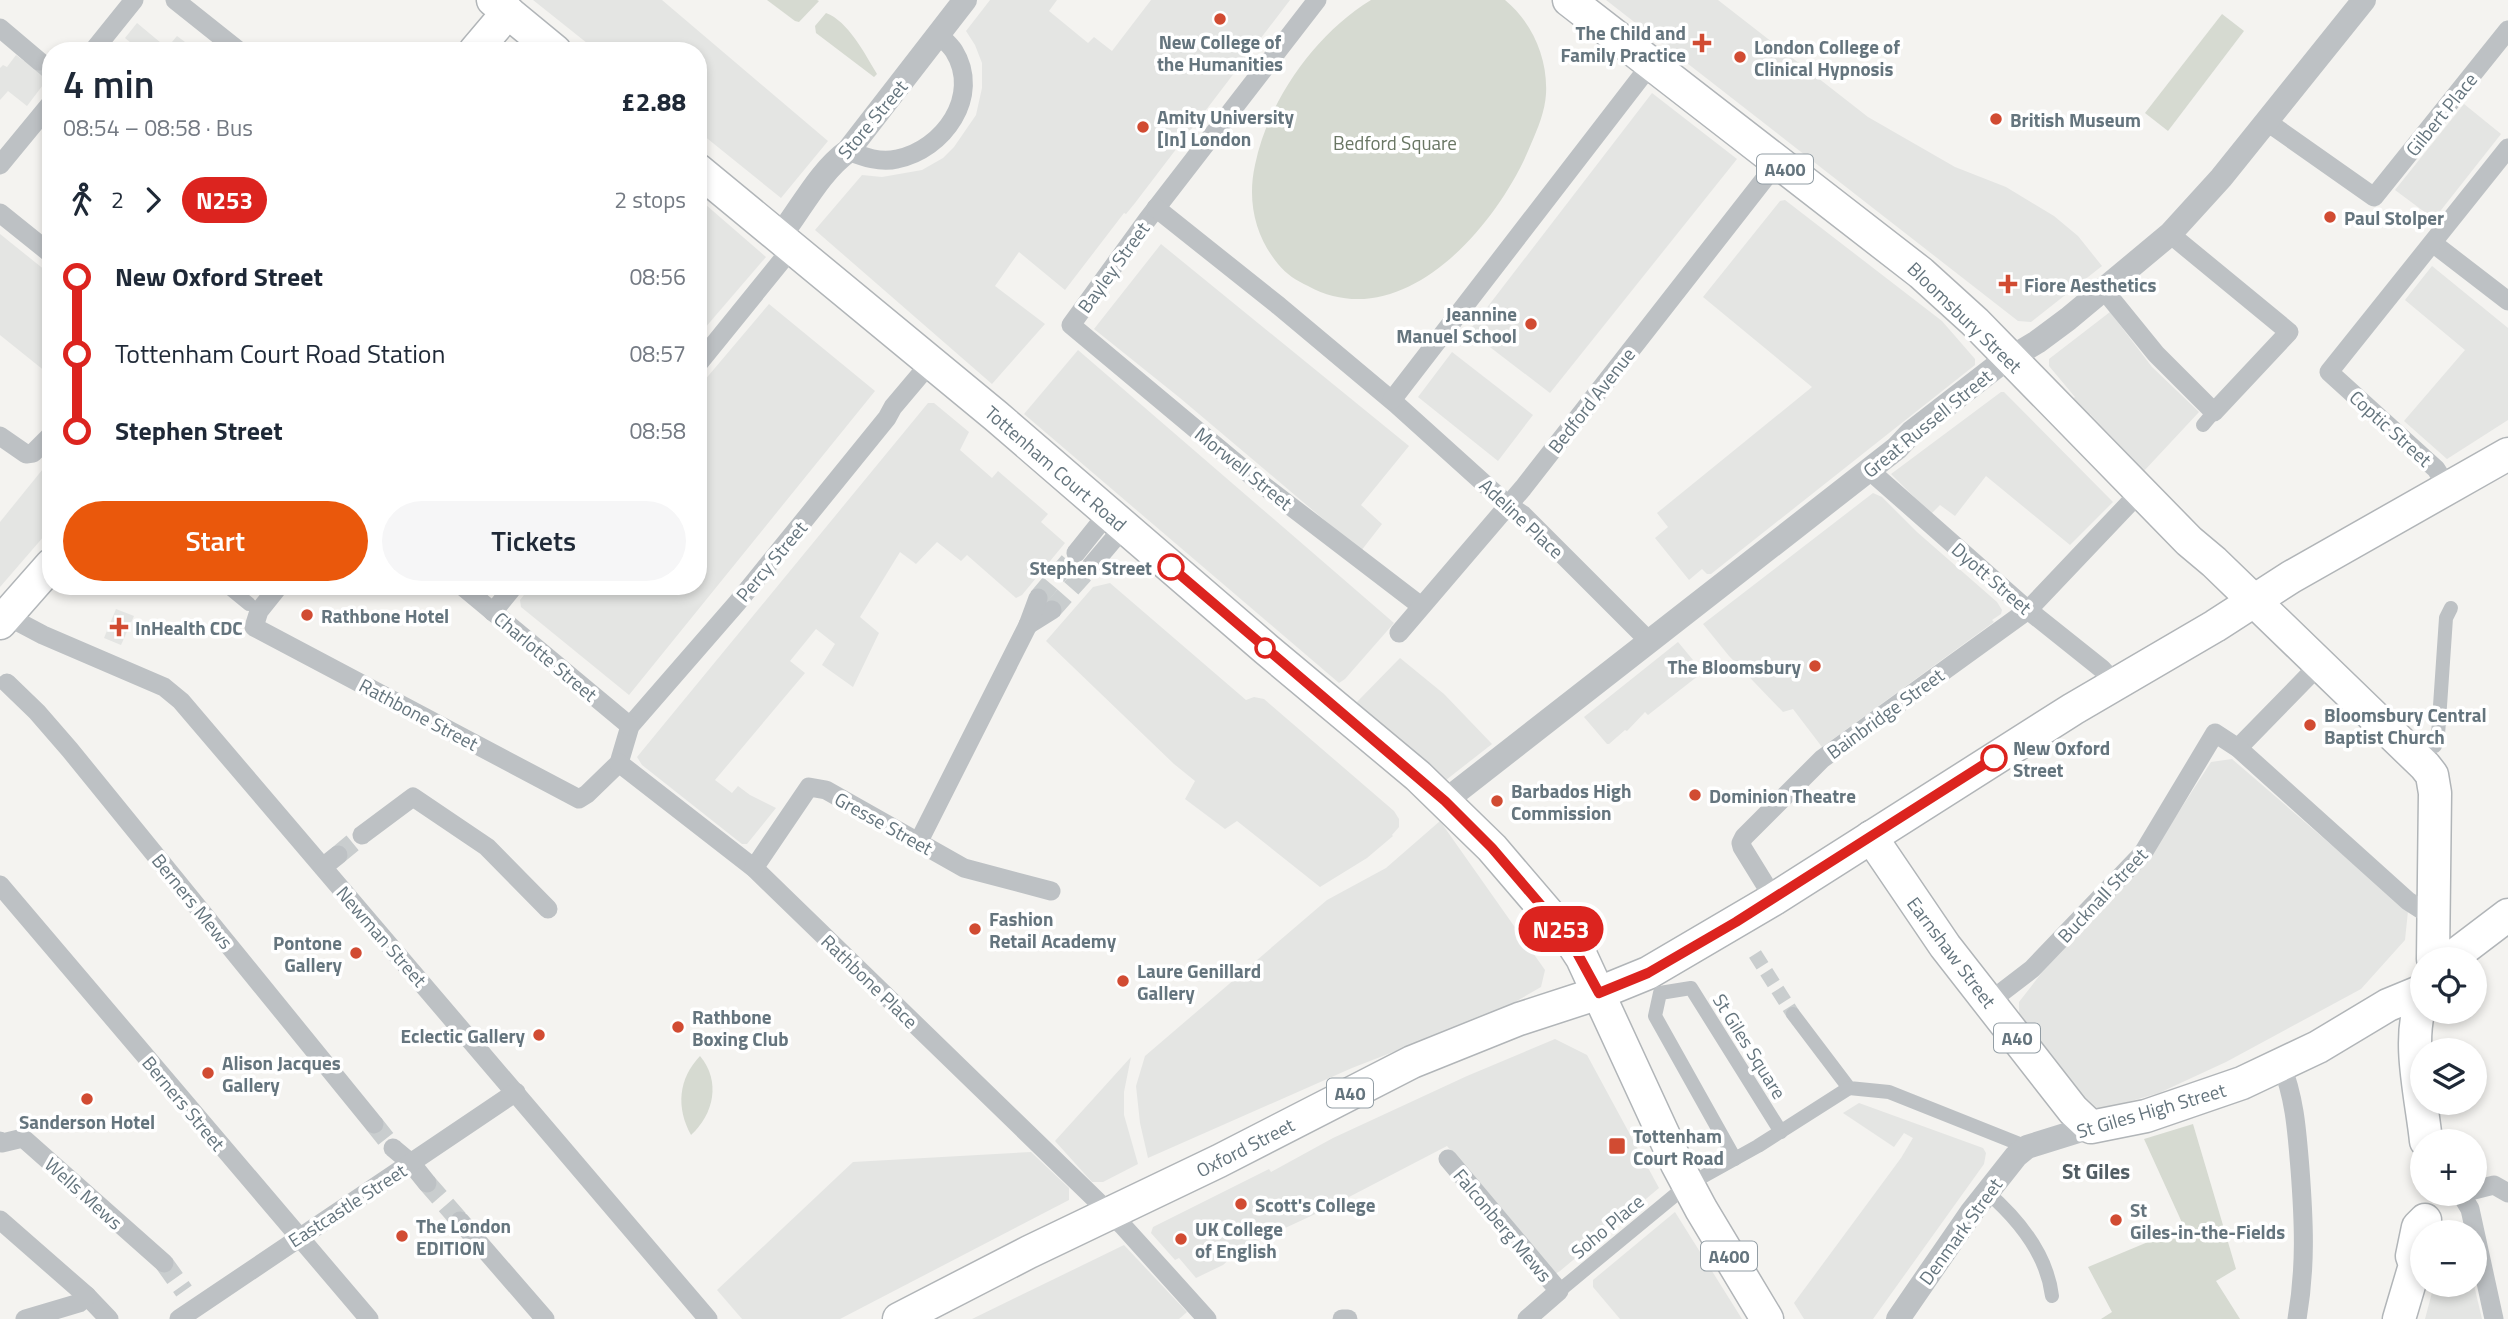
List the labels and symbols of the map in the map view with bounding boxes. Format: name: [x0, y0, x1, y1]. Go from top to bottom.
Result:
marker: New College of the Humanities: [1212, 11, 1228, 27]
place label: The Child and Family Practice: [1561, 18, 1686, 69]
place label: New College of the Humanities: [1157, 27, 1283, 78]
place label: London College of Clinical Hypnosis: [1754, 32, 1900, 83]
marker: The Child and Family Practice: [1692, 33, 1712, 53]
marker: London College of Clinical Hypnosis: [1732, 49, 1748, 65]
street label: Gilbert Place: [2398, 66, 2484, 162]
street label: Store Street: [830, 73, 914, 165]
place label: Amity University [In] London: [1157, 102, 1294, 153]
place label: British Museum: [2010, 105, 2141, 134]
marker: British Museum: [1988, 111, 2004, 127]
marker: Amity University [In] London: [1135, 119, 1151, 135]
park label: Bedford Square: [1333, 128, 1457, 157]
road number: A400: [1757, 154, 1813, 184]
place label: Paul Stolper: [2344, 203, 2444, 232]
marker: Paul Stolper: [2322, 209, 2338, 225]
street label: Bayley Street: [1070, 215, 1156, 319]
street label: Bloomsbury Street: [1901, 255, 2029, 380]
place label: Fiore Aesthetics: [2024, 270, 2156, 299]
marker: Fiore Aesthetics: [1998, 274, 2018, 294]
place label: Jeannine Manuel School: [1396, 299, 1517, 350]
marker: Jeannine Manuel School: [1523, 316, 1539, 332]
street label: Bedford Avenue: [1540, 341, 1642, 459]
street label: Great Russell Street: [1856, 361, 1998, 484]
street label: Coptic Street: [2343, 383, 2439, 473]
street label: Tottenham Court Road: [979, 398, 1133, 538]
street label: Morwell Street: [1189, 419, 1299, 517]
street label: Adeline Place: [1473, 471, 1571, 565]
street label: Percy Street: [728, 514, 814, 608]
street label: Dyott Street: [1946, 535, 2039, 621]
place label: Stephen Street: [1029, 553, 1152, 582]
marker: Stephen Street: [1158, 554, 1184, 580]
place label: Rathbone Hotel: [321, 601, 449, 630]
street label: Charlotte Street: [488, 604, 604, 708]
marker: Rathbone Hotel: [299, 607, 315, 623]
place label: InHealth CDC: [135, 613, 243, 642]
marker: InHealth CDC: [109, 617, 129, 637]
unlabelled marker: [1255, 638, 1275, 658]
place label: The Bloomsbury: [1667, 652, 1801, 681]
marker: The Bloomsbury: [1807, 658, 1823, 674]
street label: Bainbridge Street: [1820, 660, 1950, 766]
street label: Rathbone Street: [354, 670, 484, 758]
place label: Bloomsbury Central Baptist Church: [2324, 700, 2487, 751]
marker: Bloomsbury Central Baptist Church: [2302, 717, 2318, 733]
place label: New Oxford Street: [2013, 733, 2110, 784]
marker: New Oxford Street: [1981, 745, 2007, 771]
place label: Barbados High Commission: [1511, 776, 1632, 827]
place label: Dominion Theatre: [1709, 781, 1856, 810]
street label: Gresse Street: [830, 784, 939, 862]
marker: Dominion Theatre: [1687, 787, 1703, 803]
marker: Barbados High Commission: [1489, 793, 1505, 809]
street label: Bucknall Street: [2050, 841, 2154, 949]
street label: Berners Mews: [145, 847, 241, 955]
street label: Newman Street: [330, 879, 434, 993]
street label: Earnshaw Street: [1900, 890, 2004, 1014]
place label: Fashion Retail Academy: [989, 904, 1117, 955]
line badge: N253: [1512, 906, 1610, 952]
marker: Fashion Retail Academy: [967, 921, 983, 937]
street label: Rathbone Place: [815, 927, 925, 1035]
place label: Pontone Gallery: [273, 928, 342, 979]
marker: Pontone Gallery: [348, 945, 364, 961]
place label: Laure Genillard Gallery: [1137, 956, 1261, 1007]
marker: Laure Genillard Gallery: [1115, 973, 1131, 989]
street label: St Giles Square: [1706, 988, 1794, 1104]
place label: Rathbone Boxing Club: [692, 1002, 789, 1053]
marker: Rathbone Boxing Club: [670, 1019, 686, 1035]
place label: Eclectic Gallery: [401, 1021, 525, 1050]
road number: A40: [1994, 1023, 2040, 1052]
marker: Eclectic Gallery: [531, 1027, 547, 1043]
place label: Alison Jacques Gallery: [222, 1048, 341, 1099]
street label: Berners Street: [136, 1049, 233, 1157]
marker: Alison Jacques Gallery: [200, 1065, 216, 1081]
street label: St Giles High Street: [2073, 1075, 2229, 1145]
road number: A40: [1327, 1078, 1373, 1108]
marker: Sanderson Hotel: [79, 1091, 95, 1107]
place label: Sanderson Hotel: [19, 1107, 155, 1136]
street label: Oxford Street: [1191, 1110, 1299, 1184]
place label: Tottenham Court Road: [1633, 1121, 1724, 1172]
marker: Tottenham Court Road: [1607, 1136, 1627, 1156]
street label: Wells Mews: [38, 1150, 130, 1236]
district label: St Giles: [2062, 1155, 2130, 1187]
street label: Eastcastle Street: [282, 1156, 412, 1254]
street label: Falconberg Mews: [1447, 1162, 1559, 1288]
street label: Denmark Street: [1911, 1171, 2009, 1291]
street label: Soho Place: [1564, 1187, 1650, 1265]
place label: Scott's College: [1255, 1190, 1376, 1219]
place label: St Giles-in-the-Fields: [2130, 1195, 2285, 1246]
marker: Scott's College: [1233, 1196, 1249, 1212]
place label: The London EDITION: [416, 1211, 511, 1262]
marker: St Giles-in-the-Fields: [2108, 1212, 2124, 1228]
place label: UK College of English: [1195, 1214, 1283, 1265]
marker: The London EDITION: [394, 1228, 410, 1244]
marker: UK College of English: [1173, 1231, 1189, 1247]
road number: A400: [1701, 1241, 1757, 1270]

